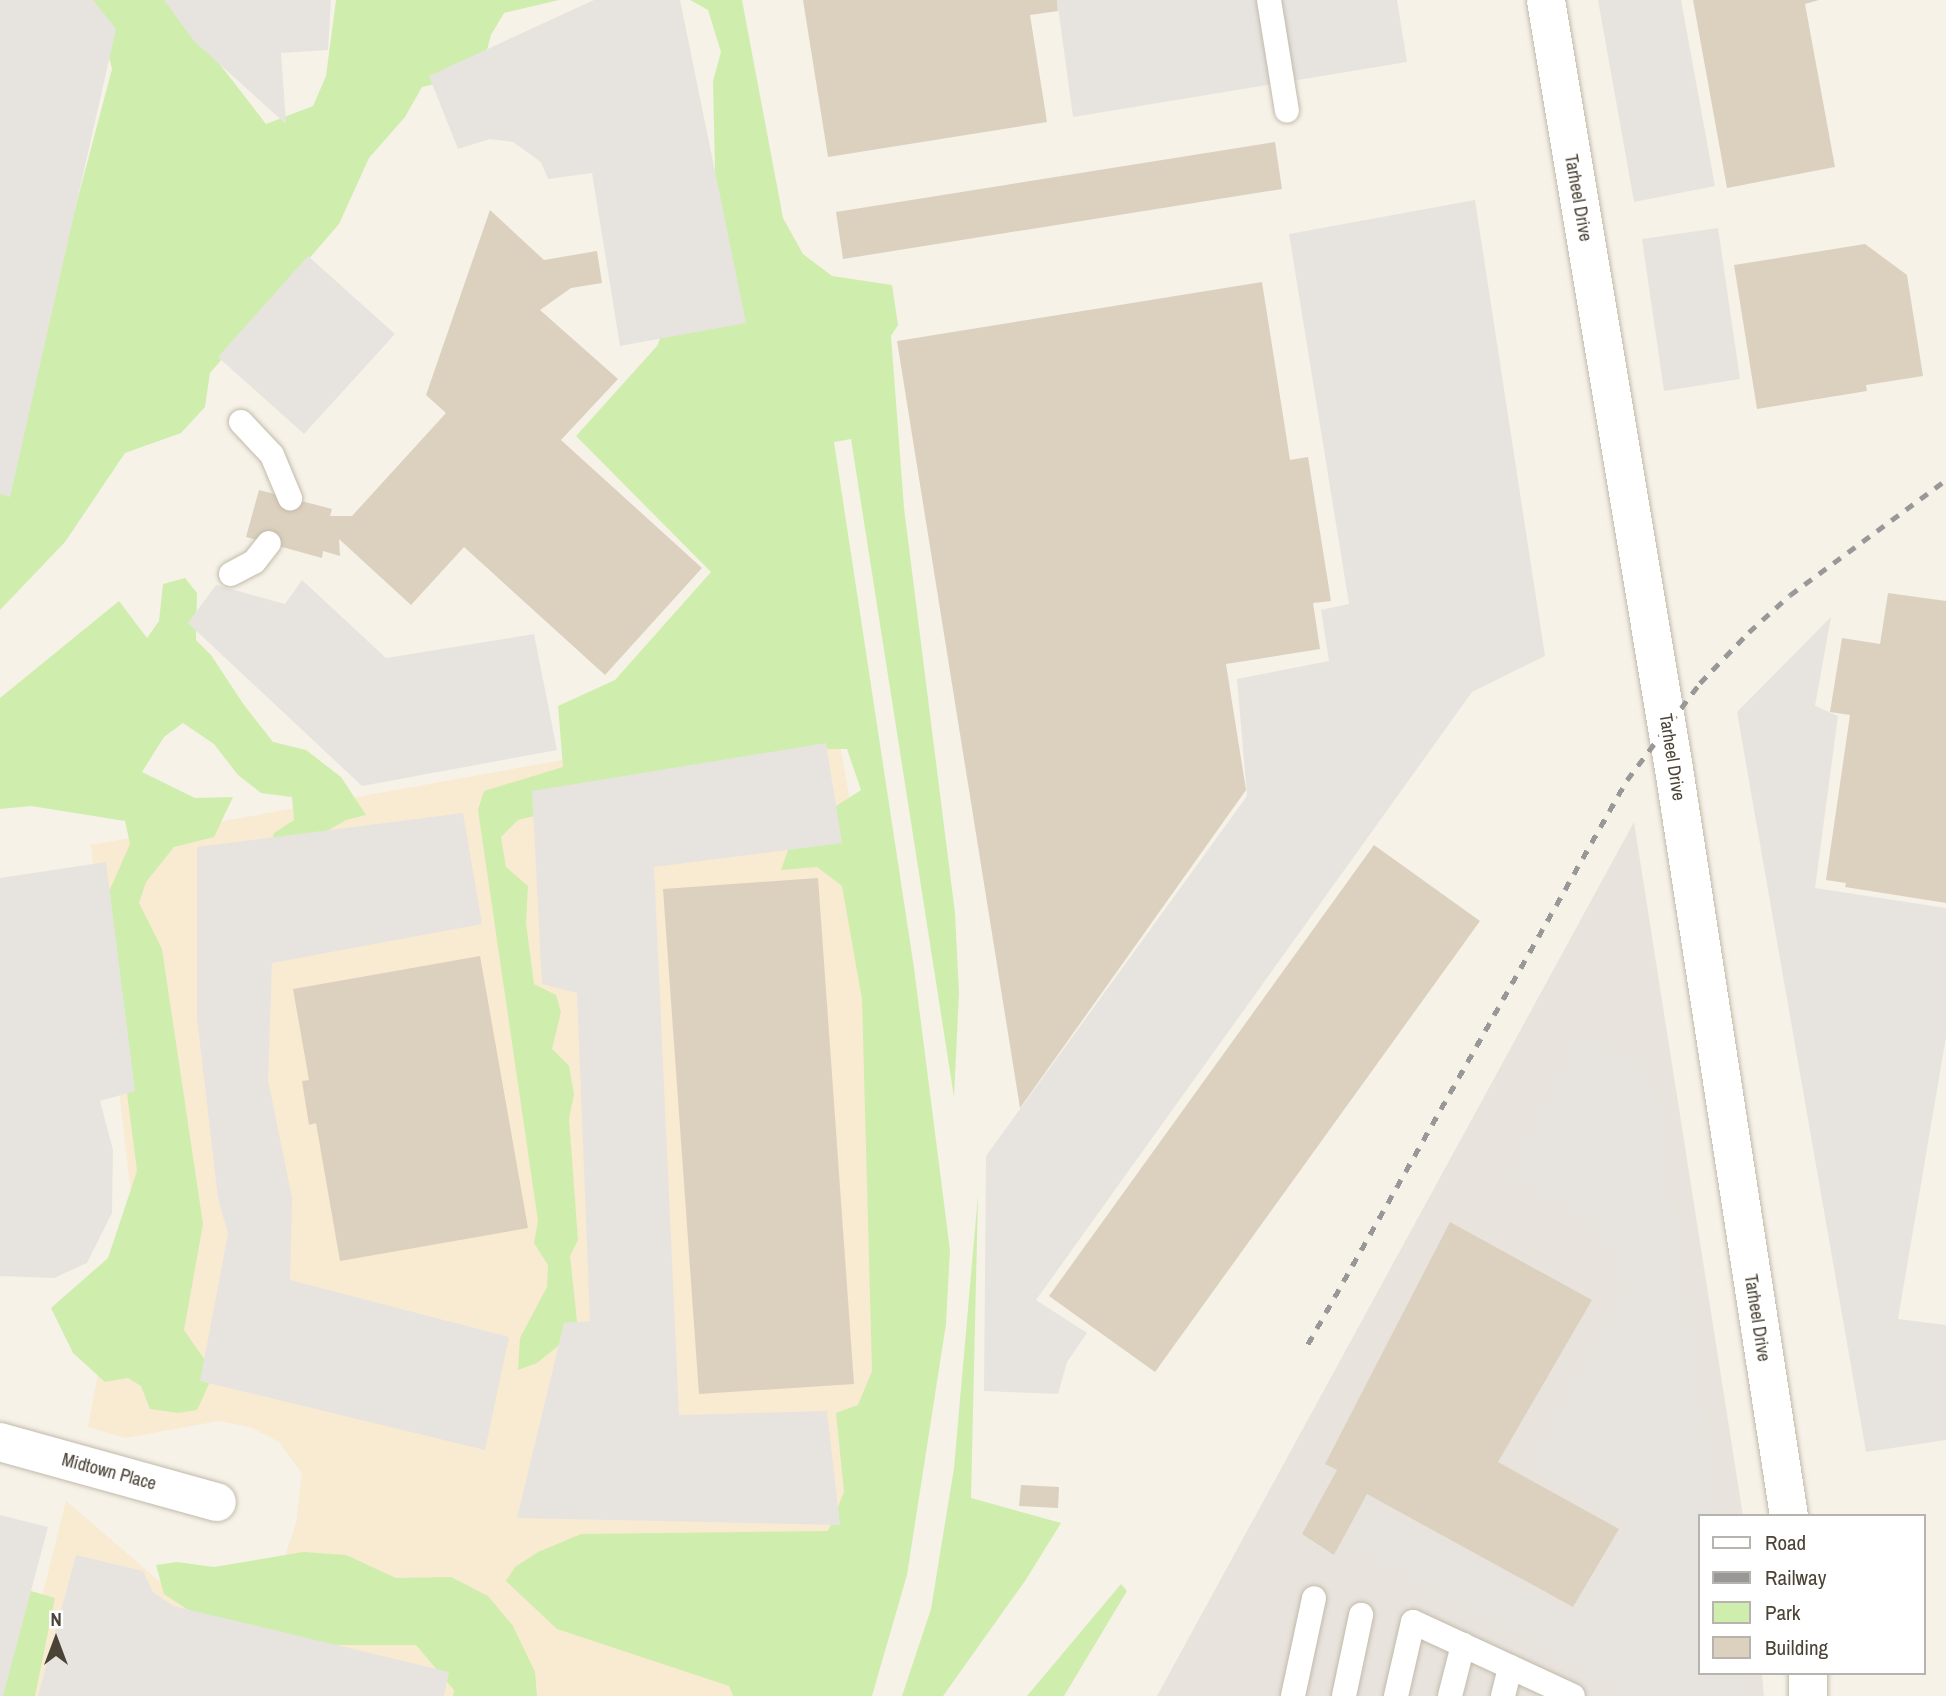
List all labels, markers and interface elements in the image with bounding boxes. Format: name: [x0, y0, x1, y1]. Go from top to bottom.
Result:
street label: Tarheel Drive: [1560, 153, 1596, 243]
street label: Tarheel Drive: [1654, 712, 1690, 802]
street label: Tarheel Drive: [1739, 1273, 1775, 1363]
street label: Midtown Place: [59, 1449, 159, 1495]
legend: [1698, 1514, 1925, 1675]
text: Road: [1765, 1528, 1806, 1557]
text: Railway: [1765, 1563, 1826, 1592]
text: Park: [1765, 1598, 1800, 1627]
north arrow: [21, 1605, 91, 1675]
text: N: [50, 1606, 62, 1632]
text: Building: [1765, 1633, 1828, 1662]

